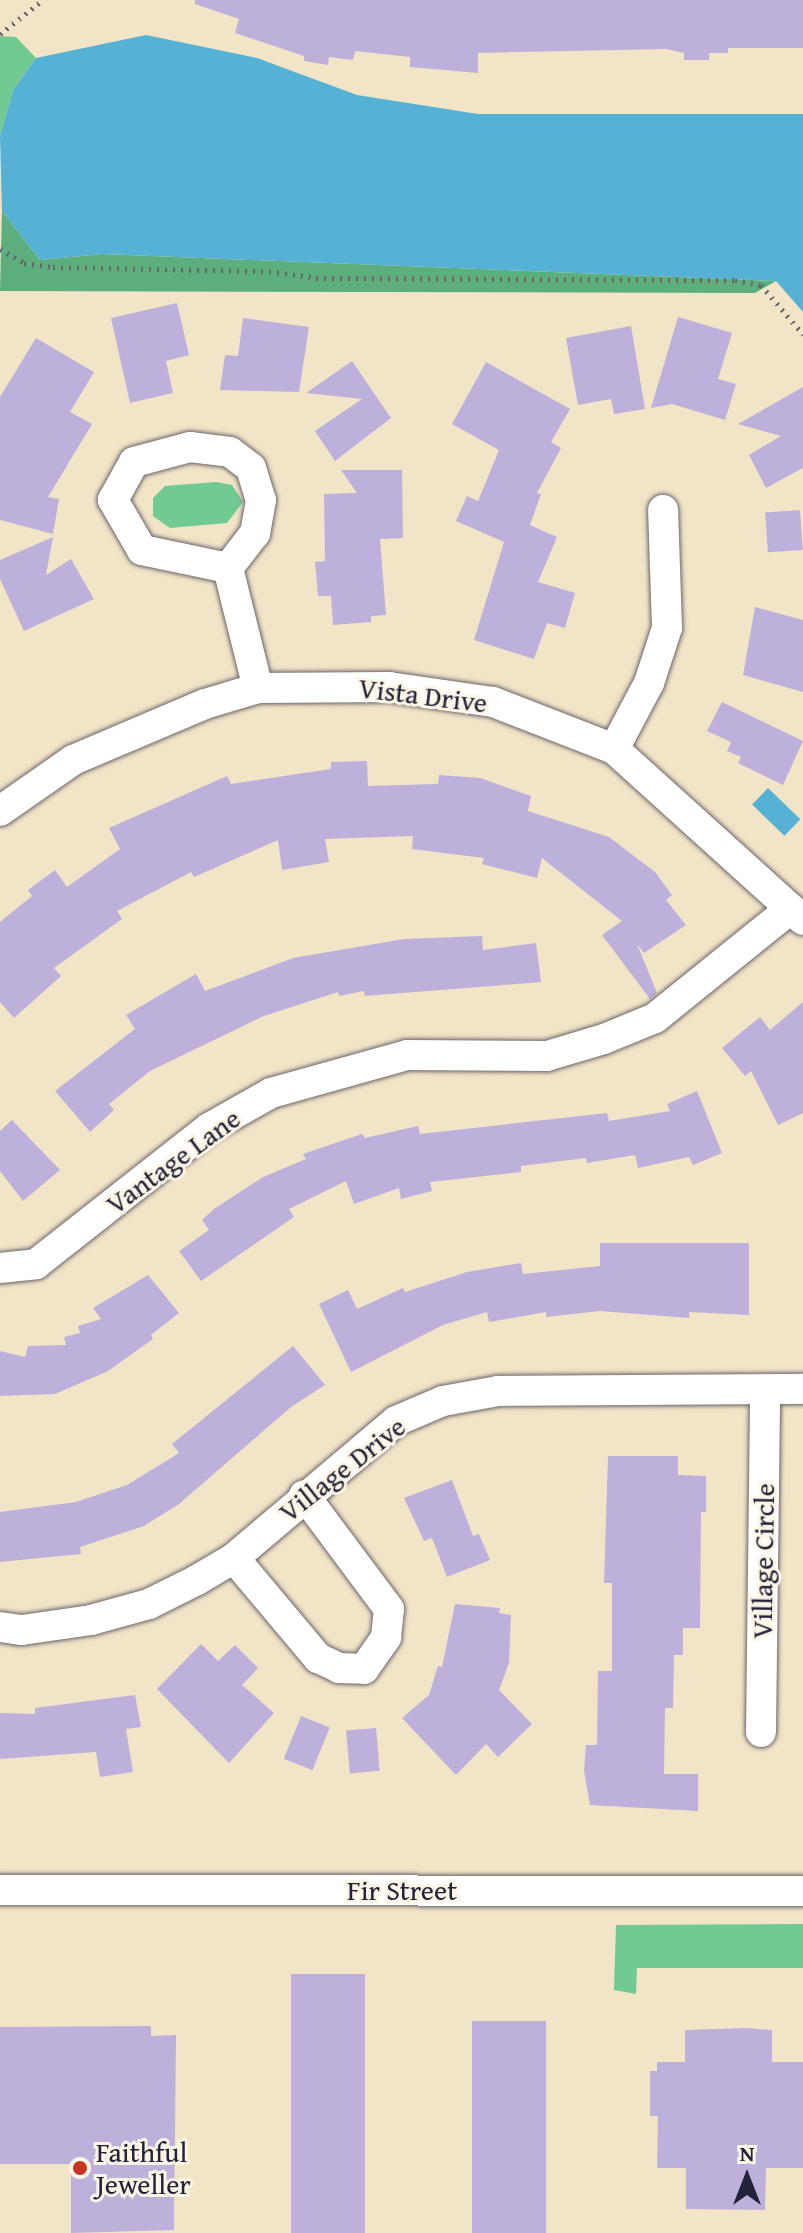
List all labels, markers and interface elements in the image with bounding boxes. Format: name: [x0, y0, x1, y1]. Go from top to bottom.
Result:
street label: Vista Drive: [357, 670, 489, 720]
street label: Vantage Lane: [99, 1101, 247, 1221]
street label: Village Drive: [272, 1409, 412, 1529]
street label: Village Circle: [745, 1483, 781, 1639]
street label: Fir Street: [347, 1873, 457, 1907]
place label: Faithful Jeweller: [96, 2135, 191, 2201]
north arrow: [707, 2137, 787, 2217]
text: N: [740, 2137, 754, 2169]
marker: Faithful Jeweller: [71, 2159, 89, 2177]

